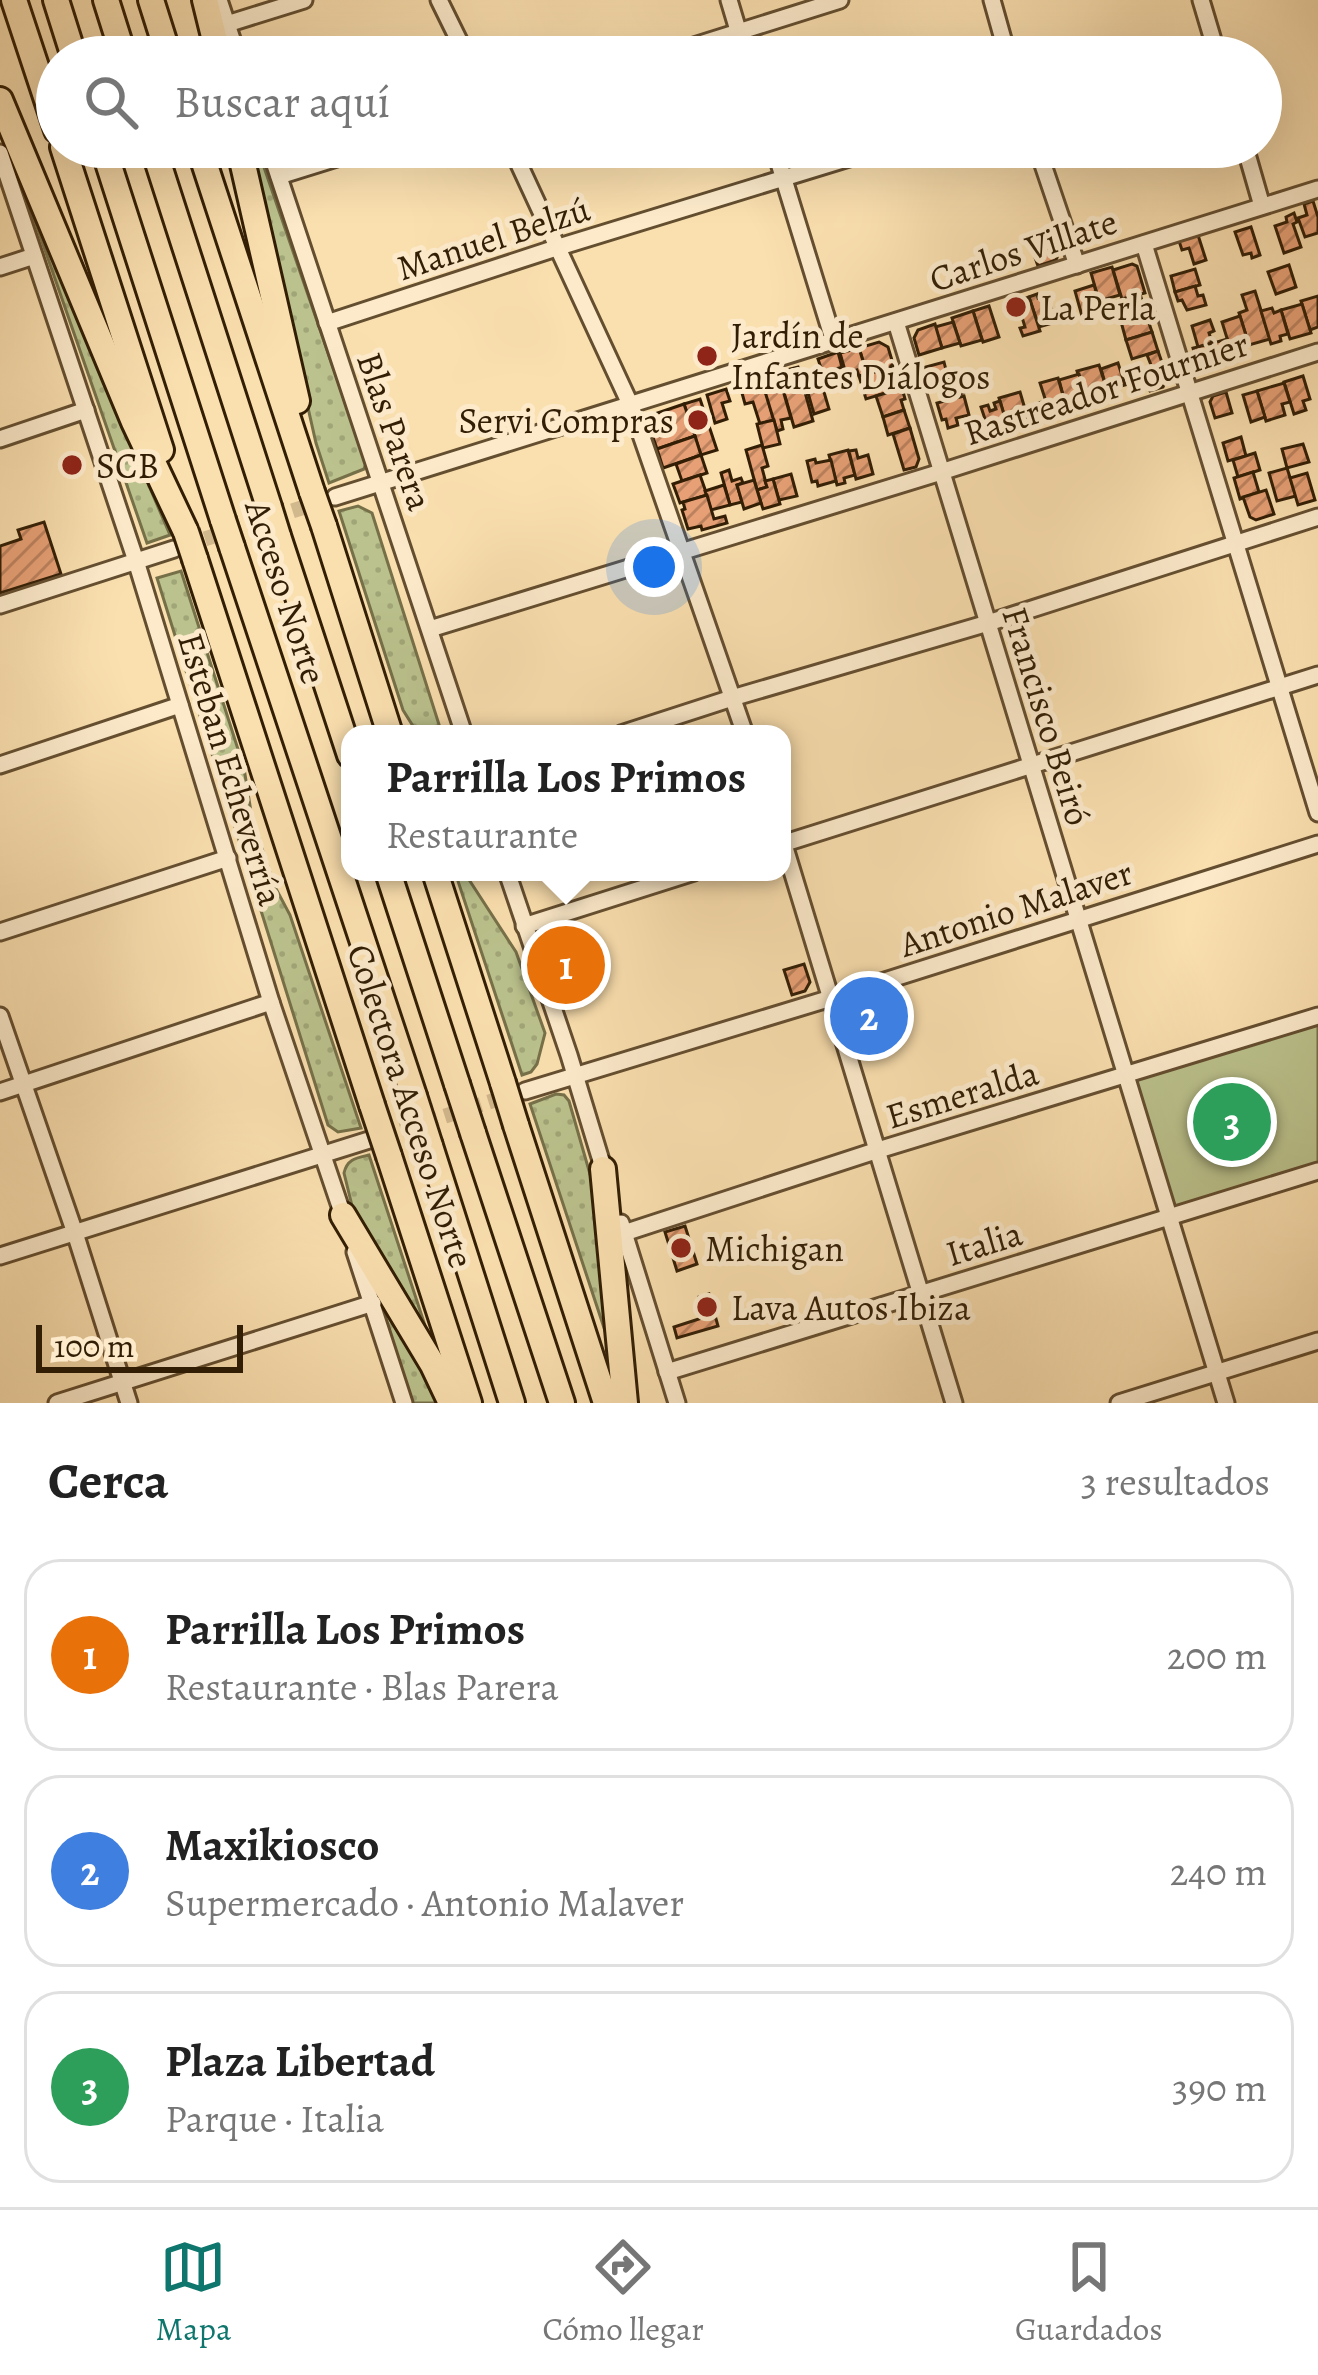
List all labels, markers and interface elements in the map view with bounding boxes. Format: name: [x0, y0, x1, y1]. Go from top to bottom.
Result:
search box: [36, 36, 1282, 168]
icon: search: [78, 69, 144, 135]
text: Buscar aquí: [174, 71, 390, 133]
street label: Manuel Belzú: [390, 184, 596, 292]
street label: Carlos Villate: [923, 197, 1123, 303]
place label: La Perla: [1040, 283, 1156, 332]
marker: La Perla: [1003, 294, 1029, 320]
place label: Jardín de Infantes Diálogos: [731, 311, 990, 401]
street label: Rastreador Fournier: [957, 319, 1255, 457]
marker: Jardín de Infantes Diálogos: [694, 343, 720, 369]
street label: Blas Parera: [345, 345, 445, 517]
place label: Servi Compras: [459, 396, 674, 445]
marker: Servi Compras: [685, 407, 711, 433]
place label: SCB: [96, 441, 159, 490]
marker: SCB: [59, 452, 85, 478]
street label: Acceso Norte: [233, 493, 339, 690]
your location: [624, 537, 684, 597]
street label: Francisco Beiró: [991, 601, 1103, 831]
street label: Esteban Echeverría: [166, 627, 296, 912]
popup: [341, 725, 791, 881]
text: Parrilla Los Primos: [386, 746, 746, 808]
text: Restaurante: [386, 808, 578, 861]
street label: Antonio Malaver: [892, 847, 1139, 969]
pin: 1: [527, 920, 605, 1010]
street label: Colectora Acceso Norte: [336, 938, 486, 1274]
pin: 2: [830, 971, 908, 1061]
street label: Esmeralda: [880, 1048, 1044, 1140]
pin: 3: [1193, 1077, 1271, 1167]
street label: Italia: [940, 1208, 1028, 1278]
place label: Michigan: [705, 1224, 844, 1273]
marker: Michigan: [668, 1235, 694, 1261]
place label: Lava Autos Ibiza: [731, 1283, 971, 1332]
marker: Lava Autos Ibiza: [694, 1294, 720, 1320]
scale bar: [36, 1319, 243, 1372]
text: 100 m: [54, 1323, 134, 1368]
text: Cerca: [48, 1446, 169, 1516]
text: 3 resultados: [1081, 1455, 1270, 1508]
text: Parrilla Los Primos: [165, 1598, 525, 1660]
text: 1: [83, 1629, 97, 1682]
text: 200 m: [1167, 1629, 1267, 1682]
text: Restaurante · Blas Parera: [165, 1660, 559, 1713]
text: Maxikiosco: [165, 1814, 380, 1876]
text: 2: [81, 1845, 99, 1898]
text: 240 m: [1170, 1845, 1267, 1898]
text: Supermercado · Antonio Malaver: [165, 1876, 684, 1929]
text: Plaza Libertad: [165, 2030, 435, 2092]
text: 3: [82, 2061, 98, 2114]
text: 390 m: [1172, 2061, 1267, 2114]
text: Parque · Italia: [165, 2092, 384, 2145]
tab: Mapa: [156, 2234, 231, 2351]
tab: Cómo llegar: [542, 2234, 704, 2351]
tab: Guardados: [1015, 2234, 1162, 2351]

